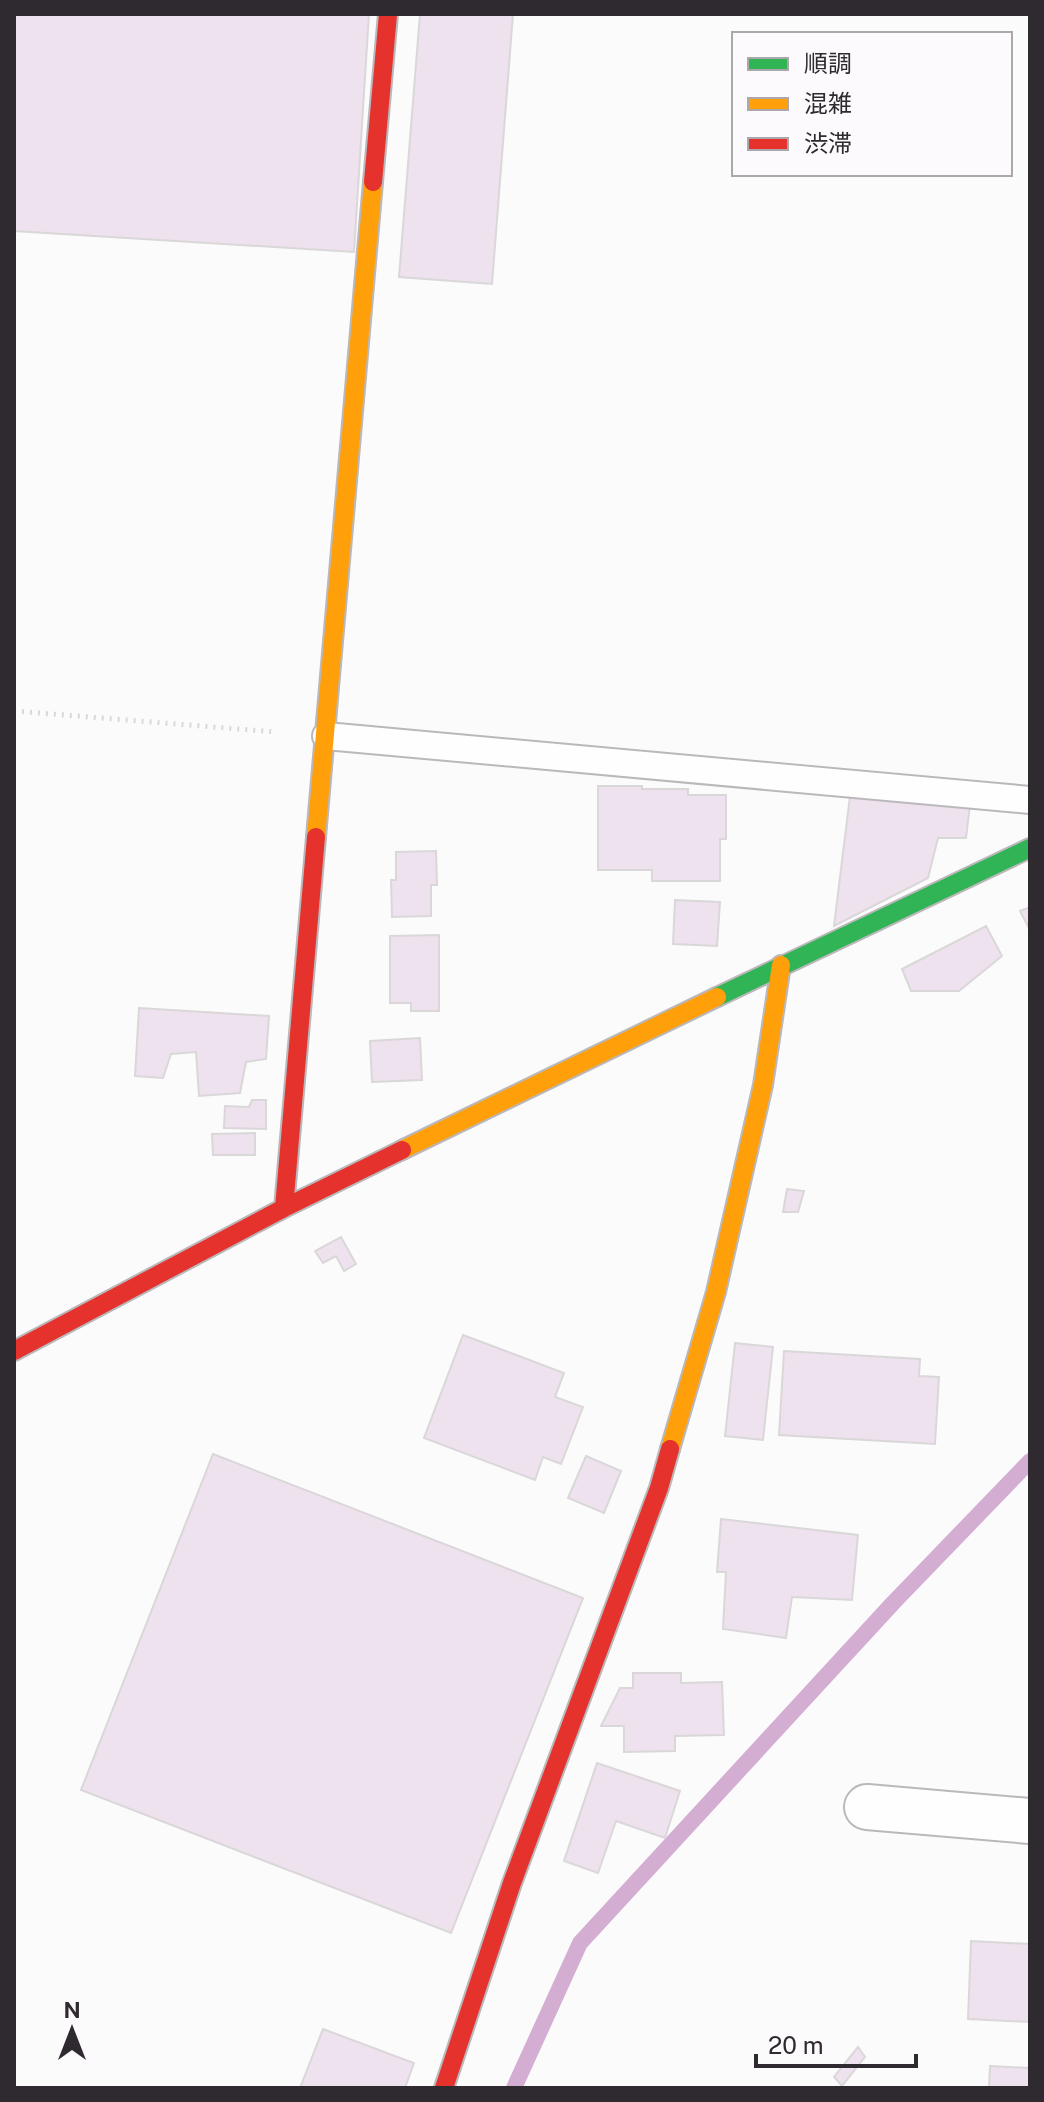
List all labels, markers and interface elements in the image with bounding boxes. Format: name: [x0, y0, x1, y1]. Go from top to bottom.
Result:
legend: [732, 32, 1012, 176]
text: 順調: [804, 49, 852, 77]
text: 混雑: [804, 89, 852, 117]
text: 渋滞: [804, 129, 852, 157]
north arrow: [32, 1990, 112, 2070]
text: N: [63, 1997, 81, 2023]
scale bar: [756, 2018, 916, 2068]
text: 20 m: [768, 2031, 824, 2059]

